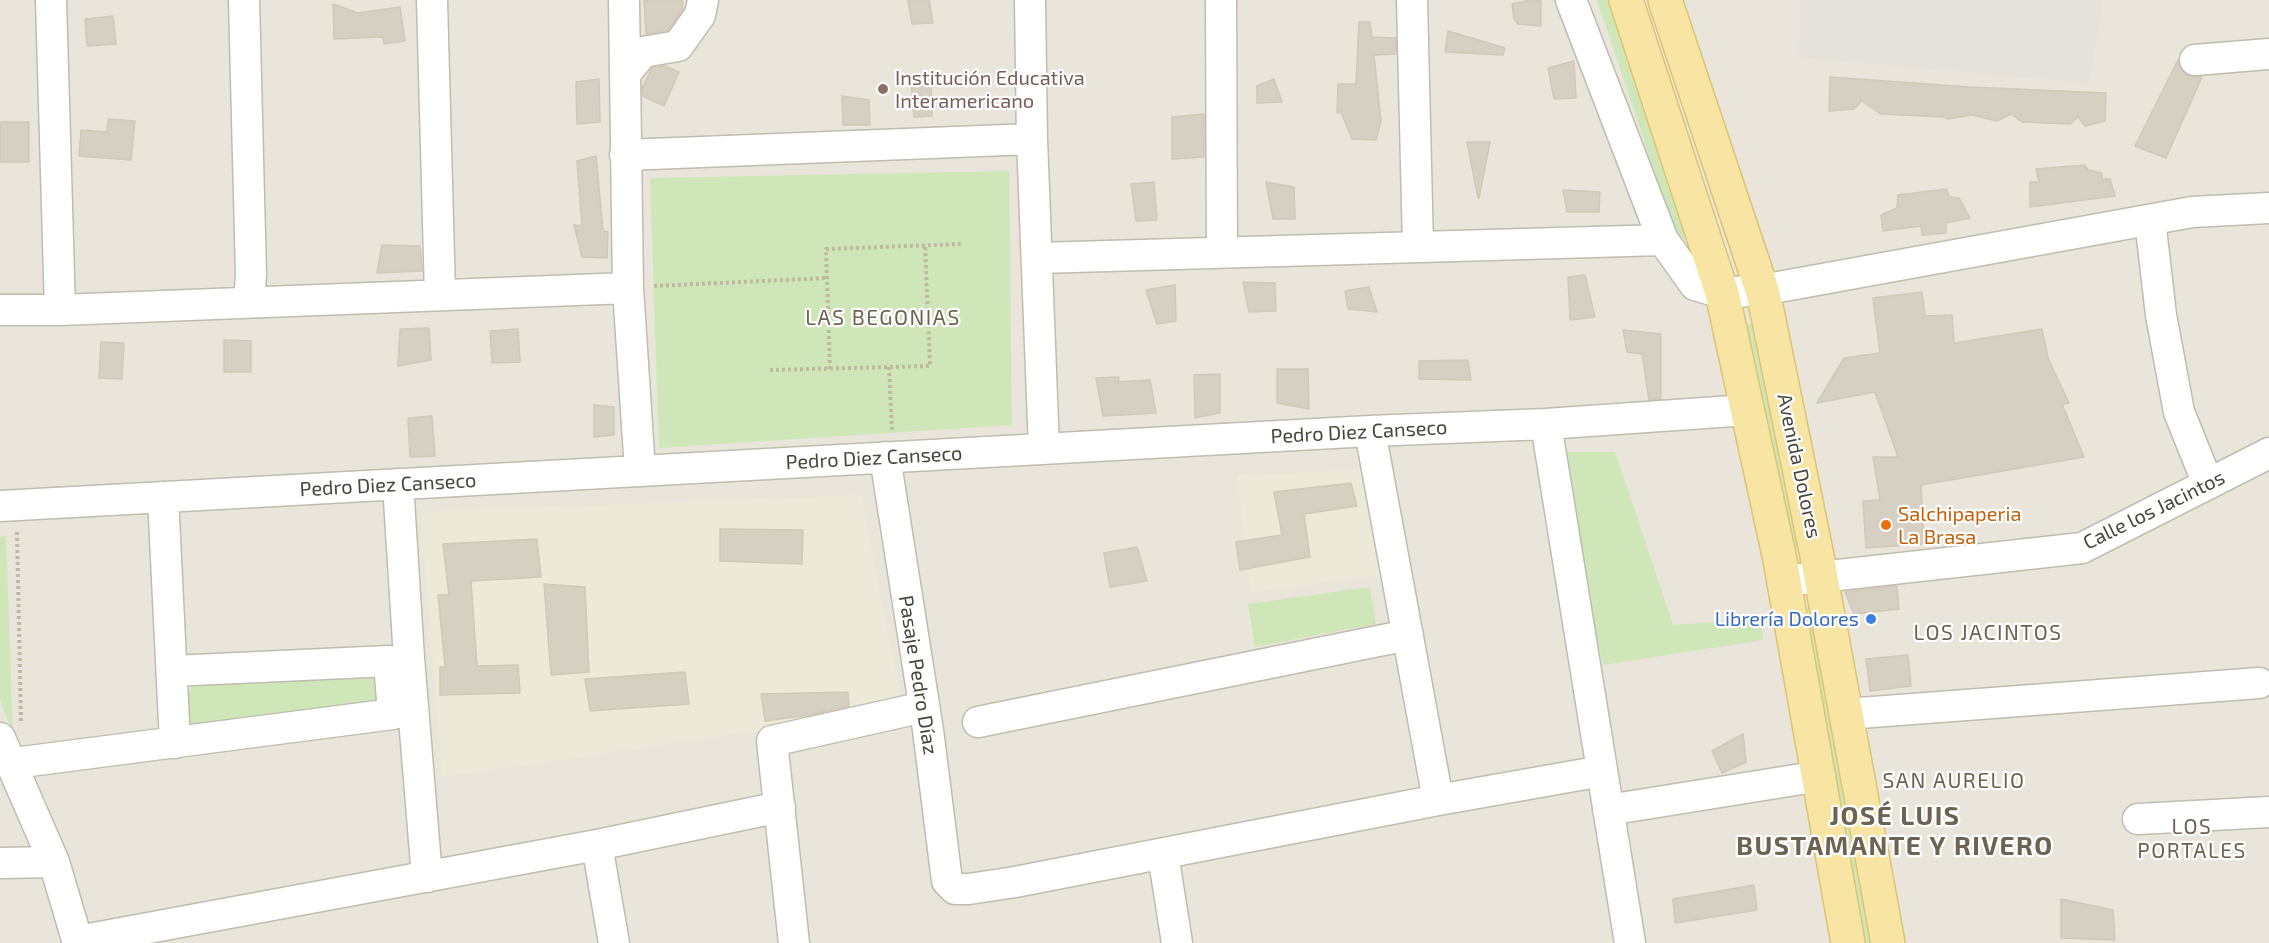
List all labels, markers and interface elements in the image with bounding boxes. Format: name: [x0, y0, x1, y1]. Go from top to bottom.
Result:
place label: Institución Educativa Interamericano: [895, 66, 1085, 113]
marker: Institución Educativa Interamericano: [876, 82, 890, 96]
district label: LAS BEGONIAS: [805, 305, 961, 331]
street label: Avenida Dolores: [1772, 391, 1826, 541]
street label: Pedro Diez Canseco: [1270, 415, 1448, 449]
street label: Pedro Diez Canseco: [785, 441, 963, 475]
street label: Calle los Jacintos: [2079, 465, 2229, 555]
street label: Pedro Diez Canseco: [299, 468, 477, 502]
place label: Salchipaperia La Brasa: [1898, 502, 2021, 549]
marker: Salchipaperia La Brasa: [1879, 518, 1893, 532]
street label: Pasaje Pedro Díaz: [894, 594, 942, 756]
place label: Librería Dolores: [1715, 607, 1859, 631]
marker: Librería Dolores: [1864, 612, 1878, 626]
district label: LOS JACINTOS: [1913, 620, 2063, 646]
district label: SAN AURELIO: [1883, 768, 2025, 794]
district label: JOSÉ LUIS BUSTAMANTE Y RIVERO: [1736, 800, 2054, 862]
district label: LOS PORTALES: [2137, 814, 2247, 864]

